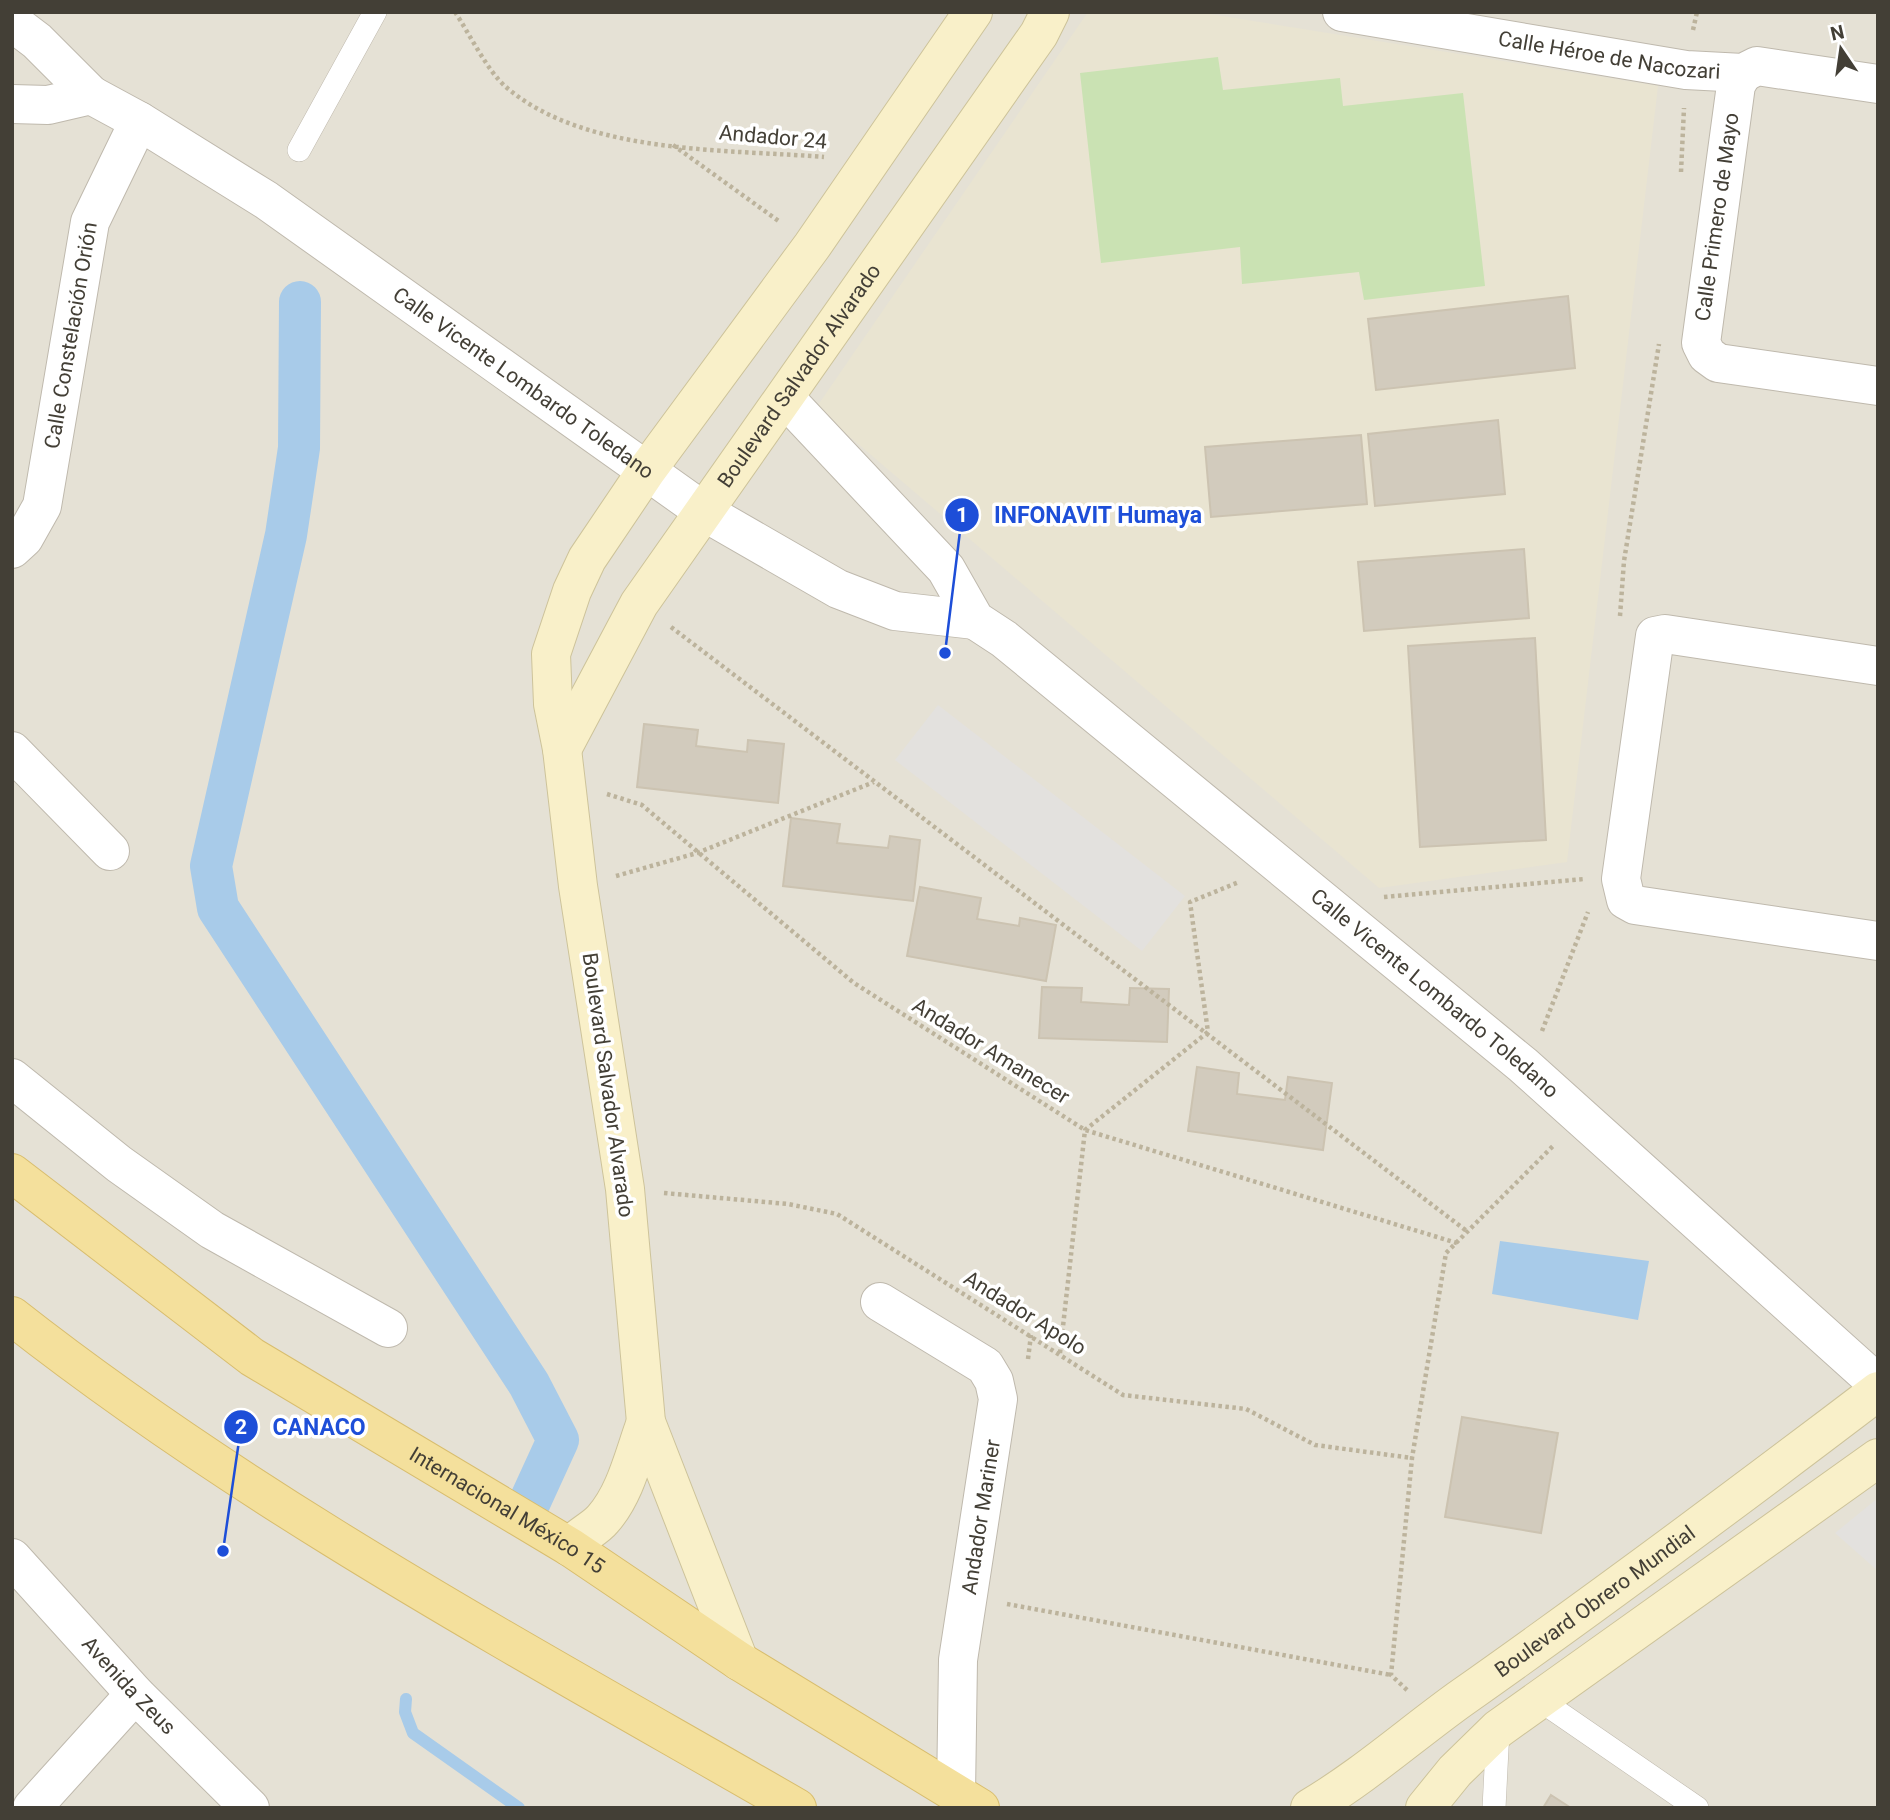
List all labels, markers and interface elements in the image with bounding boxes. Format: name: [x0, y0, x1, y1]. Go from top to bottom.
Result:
north arrow: [1806, 14, 1876, 84]
text: N: [1828, 20, 1846, 46]
street label: Calle Héroe de Nacozari: [1496, 27, 1721, 84]
street label: Calle Primero de Mayo: [1690, 111, 1744, 323]
street label: Andador 24: [718, 120, 828, 154]
street label: Calle Constelación Orión: [40, 220, 102, 451]
street label: Boulevard Salvador Alvarado: [713, 260, 886, 492]
street label: Calle Vicente Lombardo Toledano: [388, 282, 658, 484]
callout: INFONAVIT Humaya: [945, 493, 1217, 537]
text: INFONAVIT Humaya: [994, 502, 1202, 529]
text: 1: [956, 503, 968, 527]
street label: Calle Vicente Lombardo Toledano: [1306, 884, 1563, 1103]
street label: Boulevard Salvador Alvarado: [578, 951, 638, 1219]
street label: Andador Amanecer: [908, 993, 1074, 1109]
street label: Andador Apolo: [960, 1266, 1090, 1360]
callout: CANACO: [223, 1405, 379, 1449]
text: CANACO: [272, 1414, 366, 1441]
text: 2: [235, 1415, 247, 1439]
street label: Andador Mariner: [957, 1438, 1005, 1596]
street label: Internacional México 15: [405, 1442, 609, 1579]
street label: Boulevard Obrero Mundial: [1490, 1521, 1700, 1682]
street label: Avenida Zeus: [77, 1632, 181, 1739]

